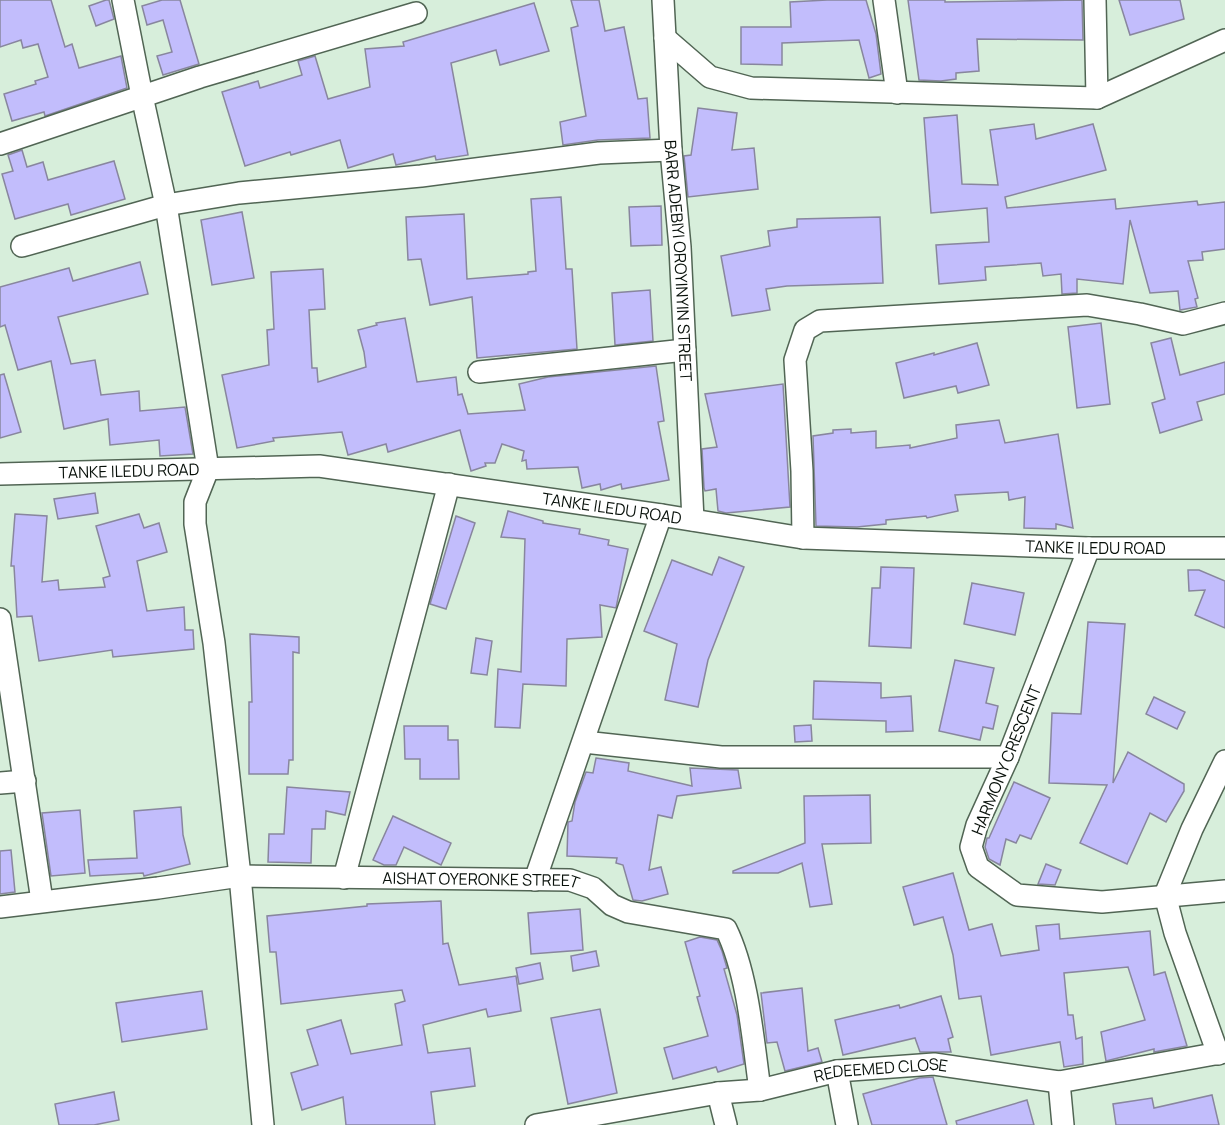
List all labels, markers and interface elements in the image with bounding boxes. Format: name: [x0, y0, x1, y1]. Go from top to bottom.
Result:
street label: BARR ADEBIYI OROYINYIN STREET: [659, 139, 697, 382]
street label: TANKE ILEDU ROAD: [58, 458, 200, 484]
street label: TANKE ILEDU ROAD: [541, 487, 683, 529]
street label: TANKE ILEDU ROAD: [1025, 535, 1166, 559]
street label: HARMONY CRESCENT: [966, 681, 1046, 838]
street label: AISHAT OYERONKE STREET: [382, 867, 583, 894]
street label: REDEEMED CLOSE: [812, 1053, 949, 1087]

